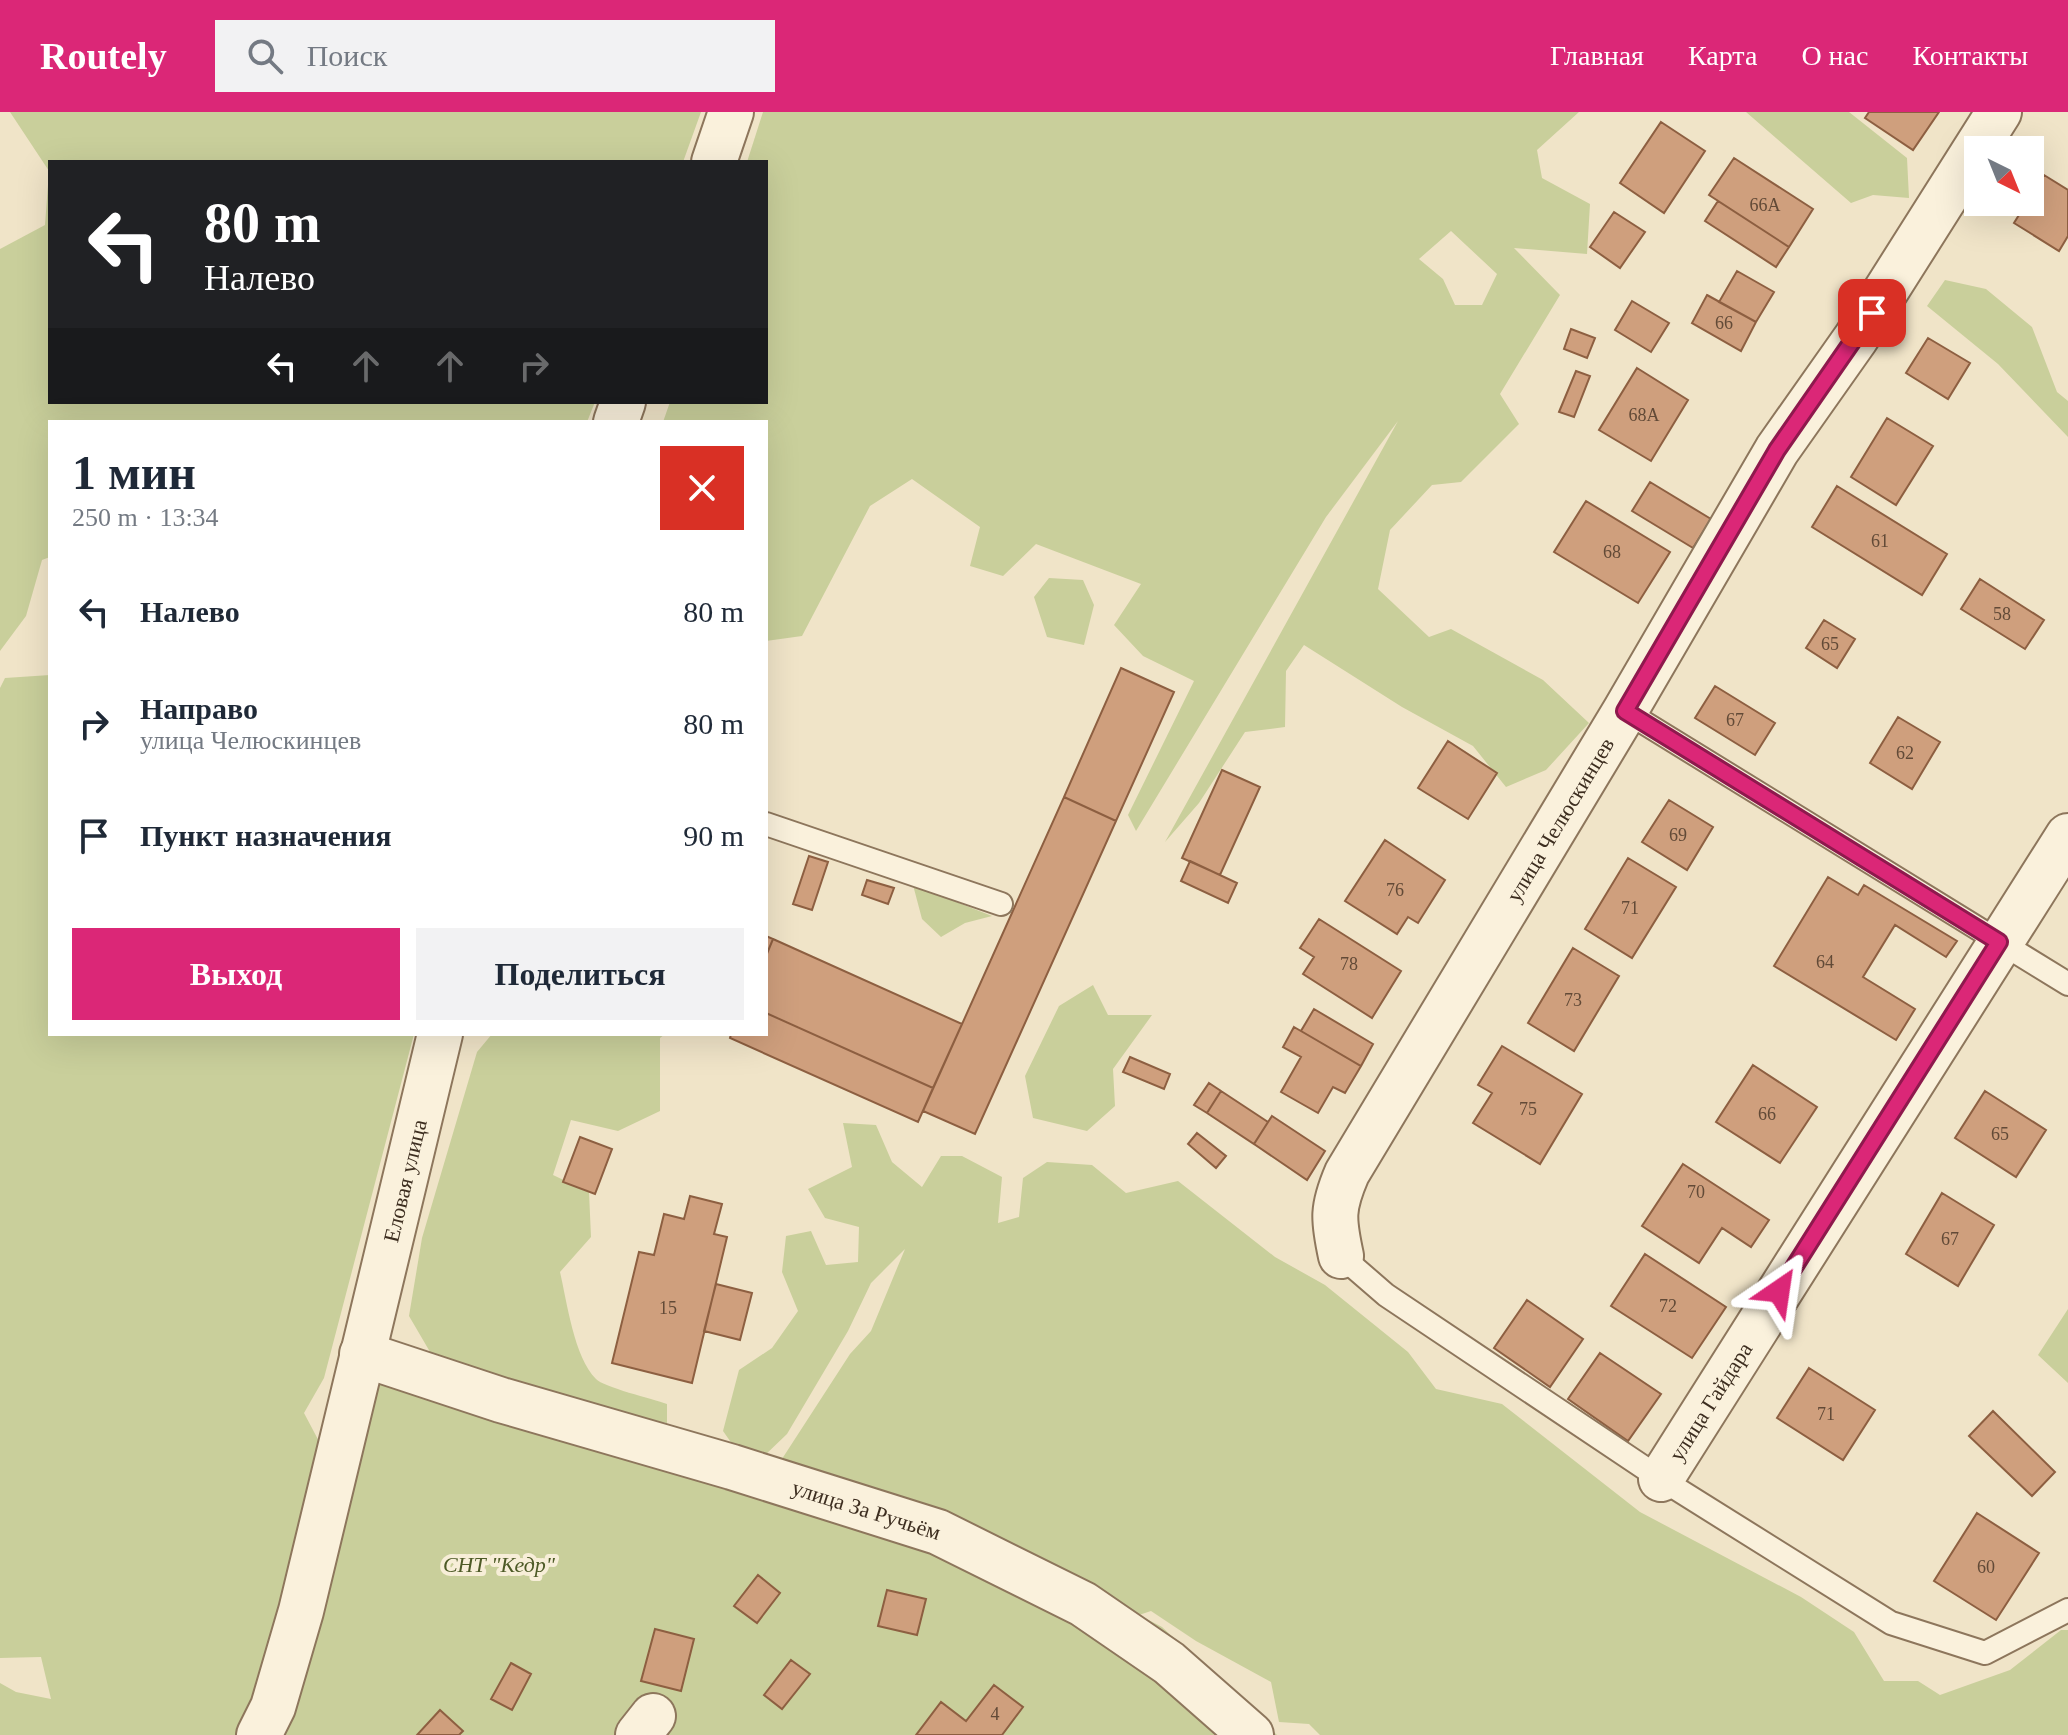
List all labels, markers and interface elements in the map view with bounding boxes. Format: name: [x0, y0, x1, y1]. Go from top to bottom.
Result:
search box: [215, 20, 775, 92]
icon: search: [243, 34, 287, 78]
text: Routely: [40, 35, 167, 77]
text: Поиск: [307, 39, 387, 72]
text: Главная: [1550, 40, 1644, 71]
text: Карта: [1688, 40, 1757, 71]
text: О нас: [1801, 40, 1868, 71]
text: Контакты: [1912, 40, 2028, 71]
north arrow: [1964, 136, 2044, 216]
map controls: [1964, 136, 2044, 216]
icon: left: [72, 192, 176, 296]
text: 80 m: [204, 192, 321, 254]
house number: 66А: [1750, 195, 1781, 215]
text: Налево: [204, 258, 315, 298]
pin: [1838, 279, 1906, 347]
icon: arrive: [1850, 291, 1894, 335]
house number: 66: [1715, 313, 1733, 333]
icon: left: [260, 344, 304, 388]
icon: ahead: [344, 344, 388, 388]
icon: ahead: [428, 344, 472, 388]
icon: right: [512, 344, 556, 388]
house number: 68А: [1629, 405, 1660, 425]
text: 1 мин: [72, 446, 196, 499]
button: close: [660, 446, 744, 530]
text: 250 m · 13:34: [72, 503, 219, 532]
house number: 61: [1871, 531, 1889, 551]
house number: 68: [1603, 542, 1621, 562]
icon: left: [72, 590, 116, 634]
text: Налево: [140, 595, 240, 628]
text: 80 m: [683, 595, 744, 628]
house number: 58: [1993, 604, 2011, 624]
house number: 65: [1821, 634, 1839, 654]
text: Направо: [140, 692, 258, 725]
icon: right: [72, 702, 116, 746]
text: 80 m: [683, 707, 744, 740]
house number: 67: [1726, 710, 1744, 730]
text: улица Челюскинцев: [140, 726, 361, 755]
street label: улица Челюскинцев: [1501, 733, 1619, 906]
house number: 62: [1896, 743, 1914, 763]
icon: arrive: [72, 814, 116, 858]
text: Пункт назначения: [140, 819, 392, 852]
text: 90 m: [683, 819, 744, 852]
house number: 69: [1669, 825, 1687, 845]
house number: 76: [1386, 880, 1404, 900]
house number: 71: [1621, 898, 1639, 918]
button: Выход: [72, 928, 400, 1020]
button: Поделиться: [416, 928, 744, 1020]
house number: 64: [1816, 952, 1834, 972]
house number: 78: [1340, 954, 1358, 974]
house number: 73: [1564, 990, 1582, 1010]
house number: 75: [1519, 1099, 1537, 1119]
house number: 66: [1758, 1104, 1776, 1124]
street label: Еловая улица: [378, 1117, 432, 1244]
house number: 65: [1991, 1124, 2009, 1144]
house number: 70: [1687, 1182, 1705, 1202]
house number: 67: [1941, 1229, 1959, 1249]
position arrow: [1737, 1249, 1821, 1333]
house number: 72: [1659, 1296, 1677, 1316]
house number: 15: [659, 1298, 677, 1318]
street label: улица Гайдара: [1663, 1337, 1757, 1465]
house number: 71: [1817, 1404, 1835, 1424]
street label: улица За Ручьём: [789, 1474, 944, 1545]
park label: СНТ "Кедр": [443, 1552, 556, 1577]
house number: 60: [1977, 1557, 1995, 1577]
house number: 4: [991, 1704, 1000, 1724]

